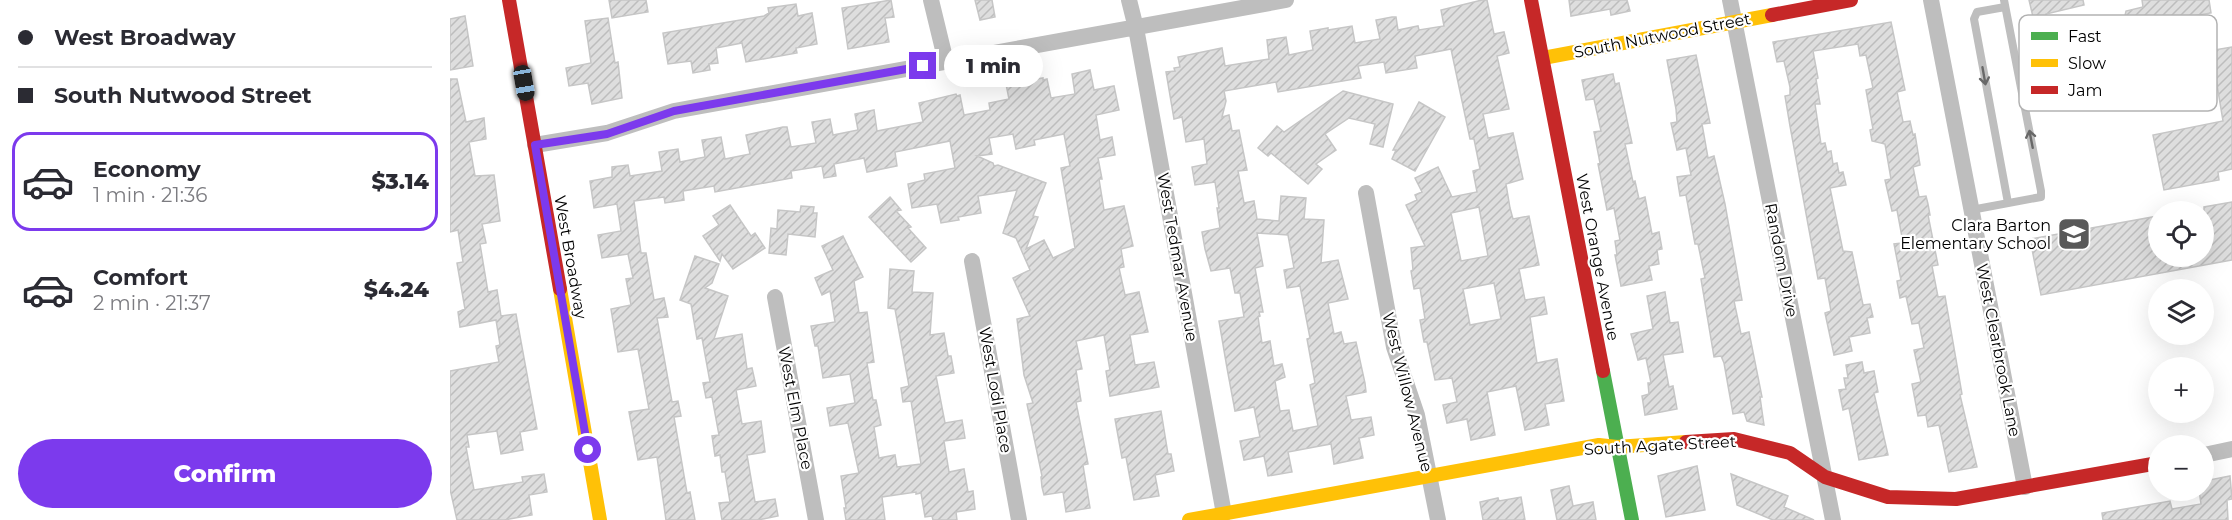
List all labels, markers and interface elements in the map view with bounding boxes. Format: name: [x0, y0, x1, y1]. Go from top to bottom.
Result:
street label: South Nutwood Street: [1572, 9, 1753, 62]
legend: [2019, 15, 2217, 111]
text: West Broadway: [54, 24, 236, 51]
text: Fast: [2068, 27, 2102, 46]
callout: 1 min: [944, 45, 1043, 87]
route end: [909, 52, 936, 79]
text: 1 min: [966, 54, 1021, 78]
text: Slow: [2068, 54, 2106, 73]
car: [512, 64, 536, 102]
one-way arrow: [1979, 66, 1990, 86]
text: Jam: [2067, 81, 2102, 100]
text: South Nutwood Street: [54, 82, 312, 109]
one-way arrow: [2025, 130, 2036, 150]
icon: car: [21, 155, 75, 209]
text: Economy: [93, 156, 201, 183]
text: $3.14: [371, 168, 429, 195]
street label: West Tedmar Avenue: [1153, 171, 1202, 343]
street label: West Orange Avenue: [1572, 172, 1623, 342]
text: 1 min · 21:36: [93, 183, 207, 207]
street label: West Broadway: [550, 194, 591, 321]
street label: Random Drive: [1761, 201, 1802, 319]
map controls: [2148, 201, 2214, 501]
button: locate: [2148, 201, 2214, 267]
place label: Clara Barton Elementary School: [1900, 216, 2051, 253]
school or university icon: Clara Barton Elementary School: [2056, 216, 2092, 252]
street label: West Clearbrook Lane: [1972, 262, 2025, 438]
icon: car: [21, 263, 75, 317]
text: Comfort: [93, 264, 188, 291]
text: $4.24: [364, 276, 429, 303]
button: layers: [2148, 279, 2214, 345]
text: 2 min · 21:37: [93, 291, 211, 315]
street label: West Willow Avenue: [1378, 310, 1437, 474]
street label: West Lodi Place: [975, 326, 1016, 455]
street label: West Elm Place: [774, 345, 817, 471]
button: +: [2148, 357, 2214, 423]
street label: South Agate Street: [1583, 432, 1737, 459]
button: −: [2148, 435, 2214, 501]
route start: [574, 436, 601, 463]
button: Confirm: [18, 439, 432, 508]

